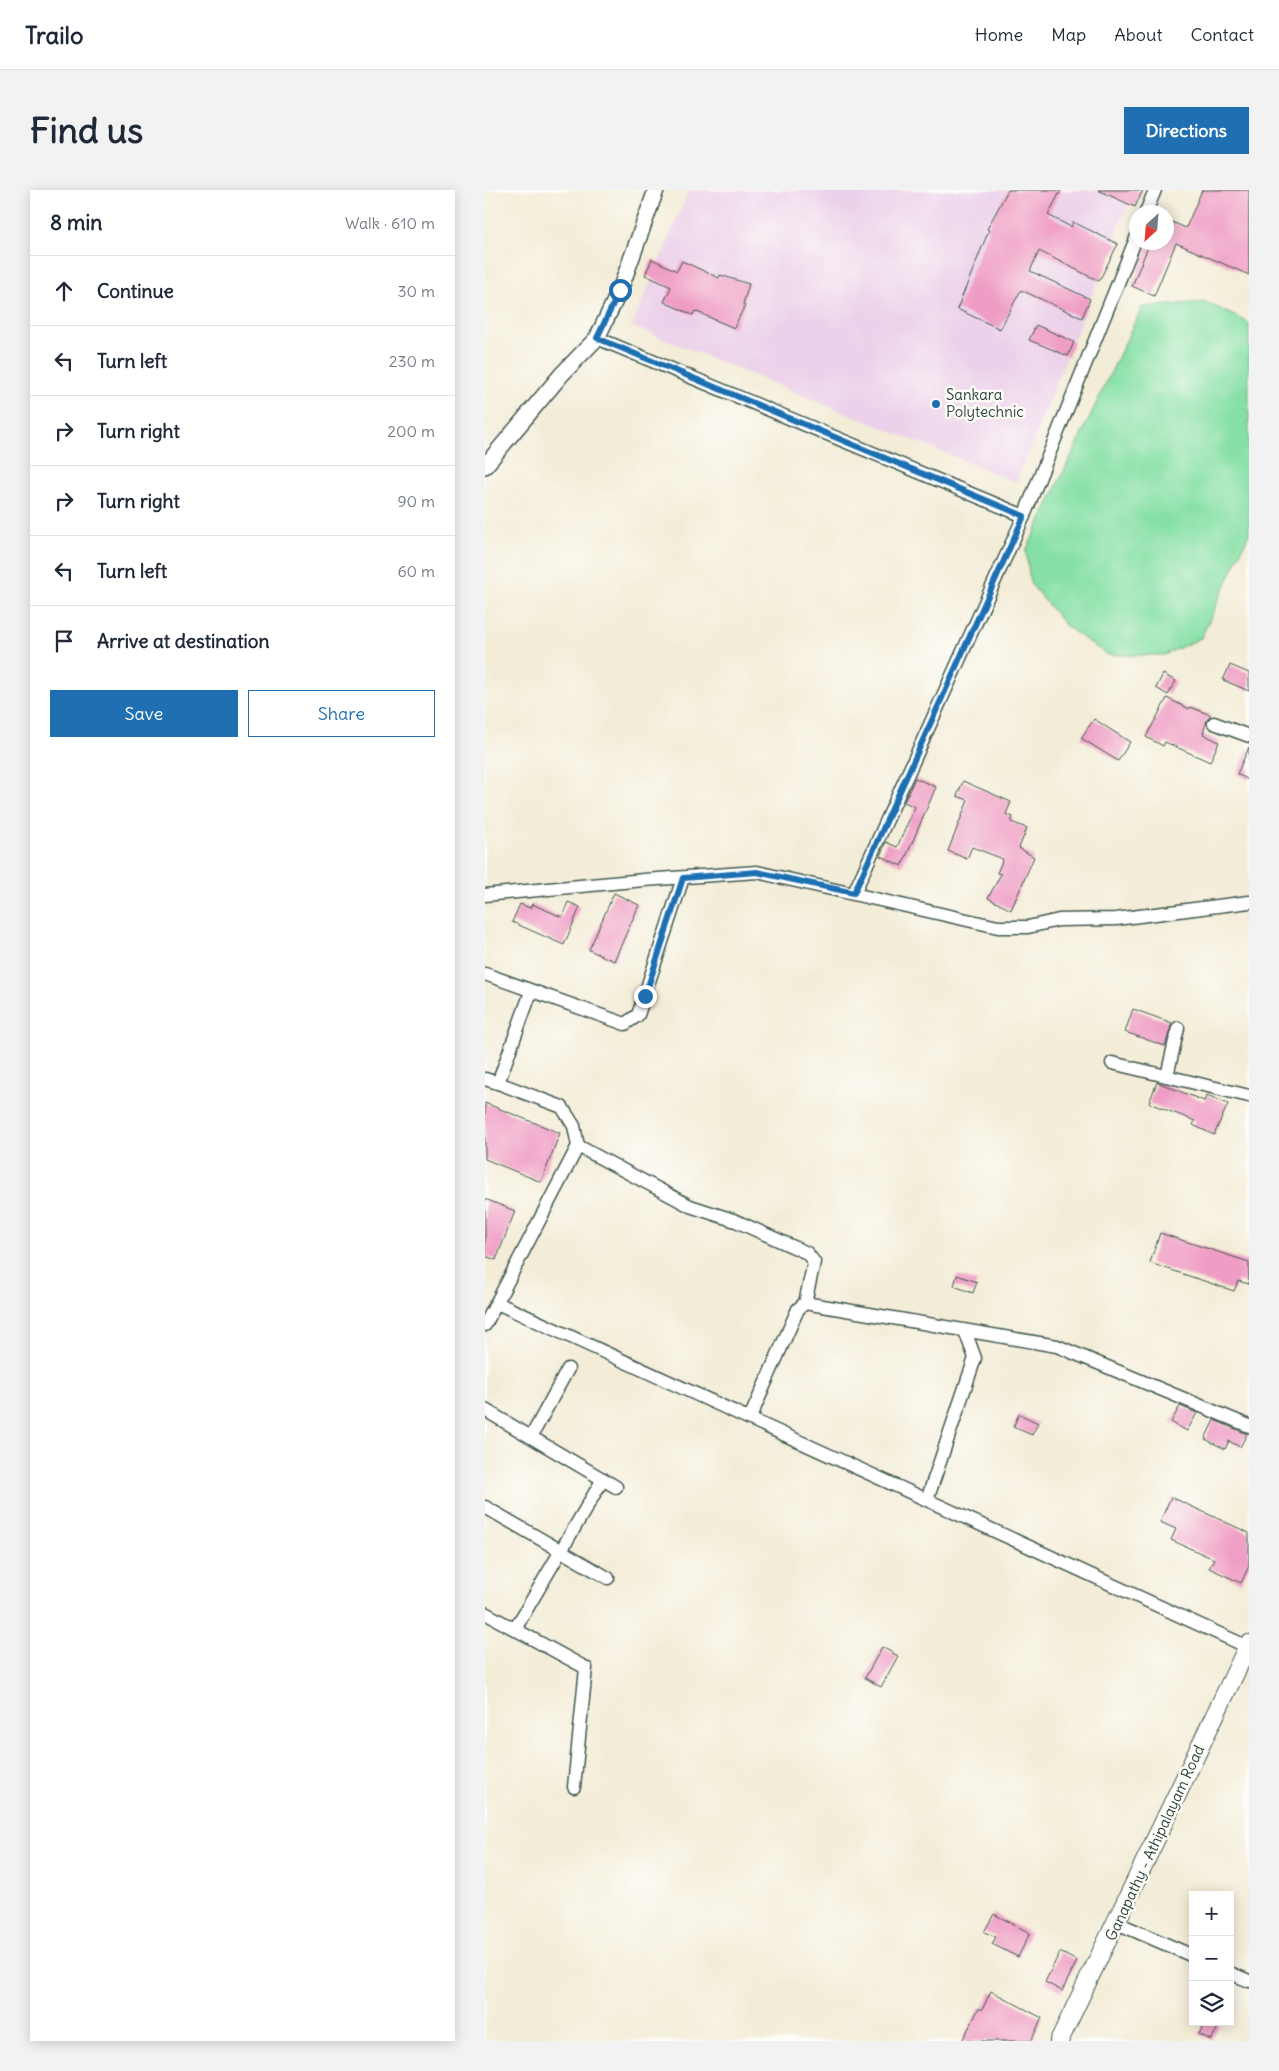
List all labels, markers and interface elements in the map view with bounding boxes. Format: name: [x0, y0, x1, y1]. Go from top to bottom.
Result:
text: Trailo: [25, 20, 83, 50]
text: Home: [975, 23, 1023, 46]
text: Map: [1051, 23, 1086, 46]
text: About: [1114, 23, 1162, 46]
text: Contact: [1190, 23, 1254, 46]
button: Directions: [1124, 107, 1249, 154]
text: Find us: [30, 108, 143, 152]
north arrow: [1129, 205, 1174, 250]
text: 8 min: [50, 209, 102, 236]
text: Walk · 610 m: [345, 213, 435, 233]
icon: ahead: [50, 277, 78, 305]
text: Continue: [97, 279, 174, 303]
route start: [609, 279, 632, 302]
text: 30 m: [398, 281, 435, 301]
icon: left: [50, 347, 78, 375]
text: Turn left: [97, 349, 167, 373]
text: 230 m: [389, 351, 435, 371]
place label: Sankara Polytechnic: [946, 385, 1024, 421]
marker: Sankara Polytechnic: [930, 398, 942, 410]
icon: right: [50, 417, 78, 445]
text: Turn right: [97, 419, 180, 443]
text: 200 m: [387, 421, 435, 441]
icon: right: [50, 487, 78, 515]
text: Turn right: [97, 489, 180, 513]
text: 90 m: [397, 491, 435, 511]
icon: left: [50, 557, 78, 585]
text: Turn left: [97, 559, 167, 583]
text: 60 m: [397, 561, 435, 581]
icon: arrive: [50, 627, 78, 655]
text: Arrive at destination: [97, 629, 270, 653]
button: Save: [50, 690, 238, 737]
button: Share: [248, 690, 435, 737]
route end: [634, 985, 657, 1008]
street label: Ganapathy - Athipalayam Road: [1101, 1742, 1208, 1944]
map controls: [1189, 1891, 1234, 2026]
button: +: [1189, 1891, 1234, 1936]
button: −: [1189, 1936, 1234, 1981]
button: layers: [1189, 1981, 1234, 2026]

